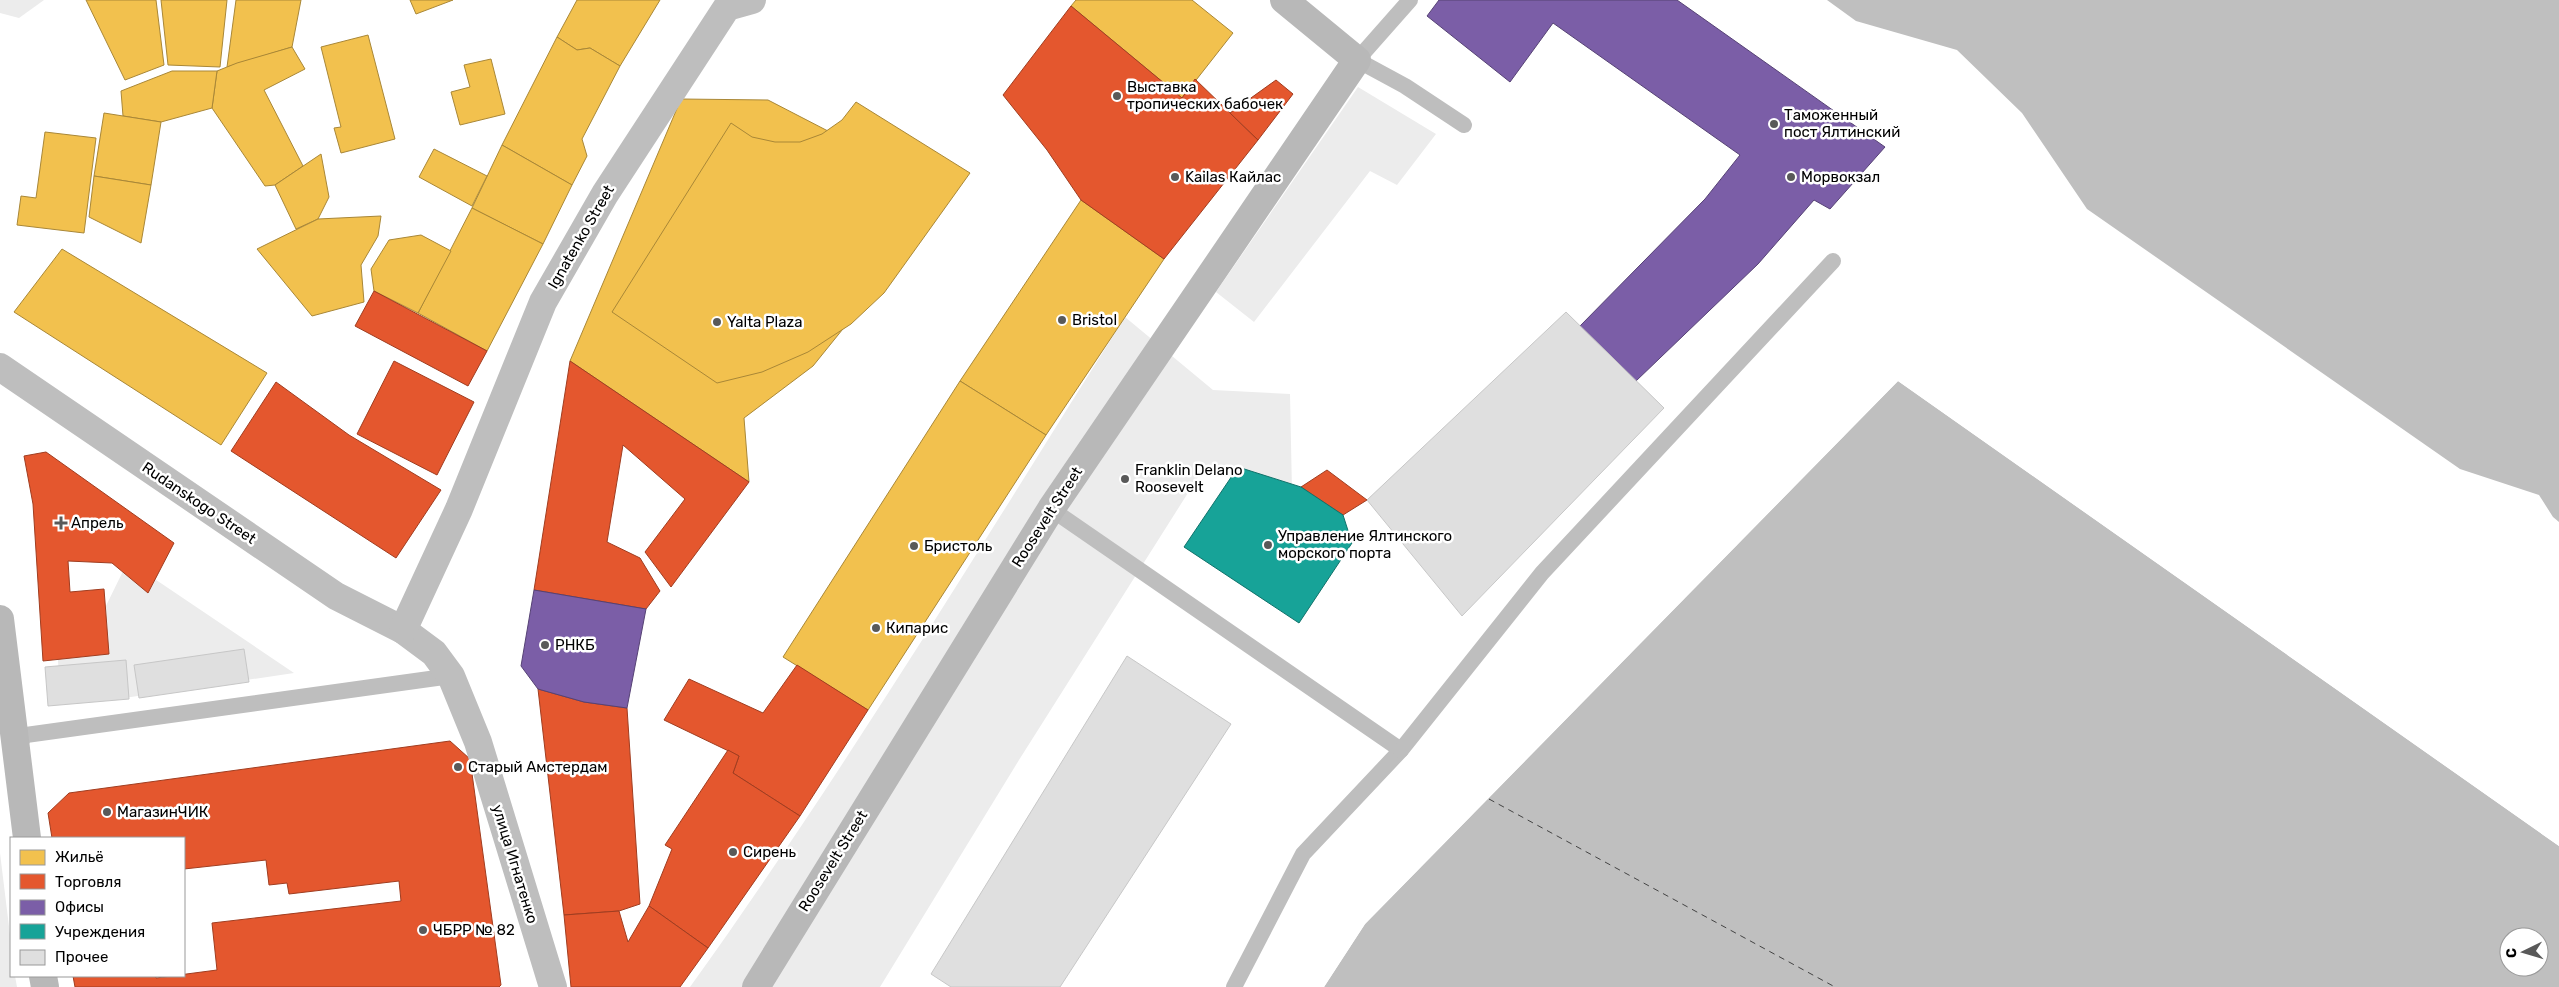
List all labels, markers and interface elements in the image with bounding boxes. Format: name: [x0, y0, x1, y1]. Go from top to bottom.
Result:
place label: Выставка тропических бабочек: [1127, 78, 1283, 113]
marker: Выставка тропических бабочек: [1111, 90, 1123, 102]
place label: Таможенный пост Ялтинский: [1784, 106, 1900, 141]
marker: Таможенный пост Ялтинский: [1768, 118, 1780, 130]
place label: Kailas Кайлас: [1185, 168, 1281, 186]
place label: Морвокзал: [1801, 168, 1880, 186]
marker: Kailas Кайлас: [1169, 171, 1181, 183]
marker: Морвокзал: [1785, 171, 1797, 183]
street label: Ignatenko Street: [544, 182, 618, 292]
place label: Bristol: [1072, 311, 1117, 329]
place label: Yalta Plaza: [727, 313, 802, 331]
marker: Bristol: [1056, 314, 1068, 326]
marker: Yalta Plaza: [711, 316, 723, 328]
street label: Rudanskogo Street: [139, 458, 259, 548]
place label: Franklin Delano Roosevelt: [1135, 461, 1243, 496]
street label: Roosevelt Street: [1008, 463, 1086, 570]
marker: Franklin Delano Roosevelt: [1119, 473, 1131, 485]
place label: Апрель: [71, 514, 124, 532]
marker: Апрель: [55, 517, 67, 529]
place label: Управление Ялтинского морского порта: [1278, 527, 1452, 562]
place label: Бристоль: [924, 537, 993, 555]
marker: Управление Ялтинского морского порта: [1262, 539, 1274, 551]
marker: Бристоль: [908, 540, 920, 552]
place label: Кипариc: [886, 619, 948, 637]
marker: Кипариc: [870, 622, 882, 634]
place label: РНКБ: [555, 636, 595, 654]
marker: РНКБ: [539, 639, 551, 651]
place label: Старый Амстердам: [468, 758, 607, 776]
marker: Старый Амстердам: [452, 761, 464, 773]
street label: улица Игнатенко: [488, 802, 542, 926]
place label: МагазинЧИК: [117, 803, 209, 821]
marker: МагазинЧИК: [101, 806, 113, 818]
street label: Roosevelt Street: [795, 807, 871, 915]
legend: [10, 837, 185, 977]
place label: Сирень: [743, 843, 797, 861]
marker: Сирень: [727, 846, 739, 858]
text: Жильё: [55, 848, 104, 866]
text: Торговля: [55, 873, 121, 891]
text: Офисы: [55, 898, 104, 916]
place label: ЧБРР № 82: [433, 921, 515, 939]
text: Учреждения: [55, 923, 145, 941]
marker: ЧБРР № 82: [417, 924, 429, 936]
north arrow: [2499, 927, 2549, 977]
text: С: [2503, 947, 2520, 959]
text: Прочее: [55, 948, 108, 966]

